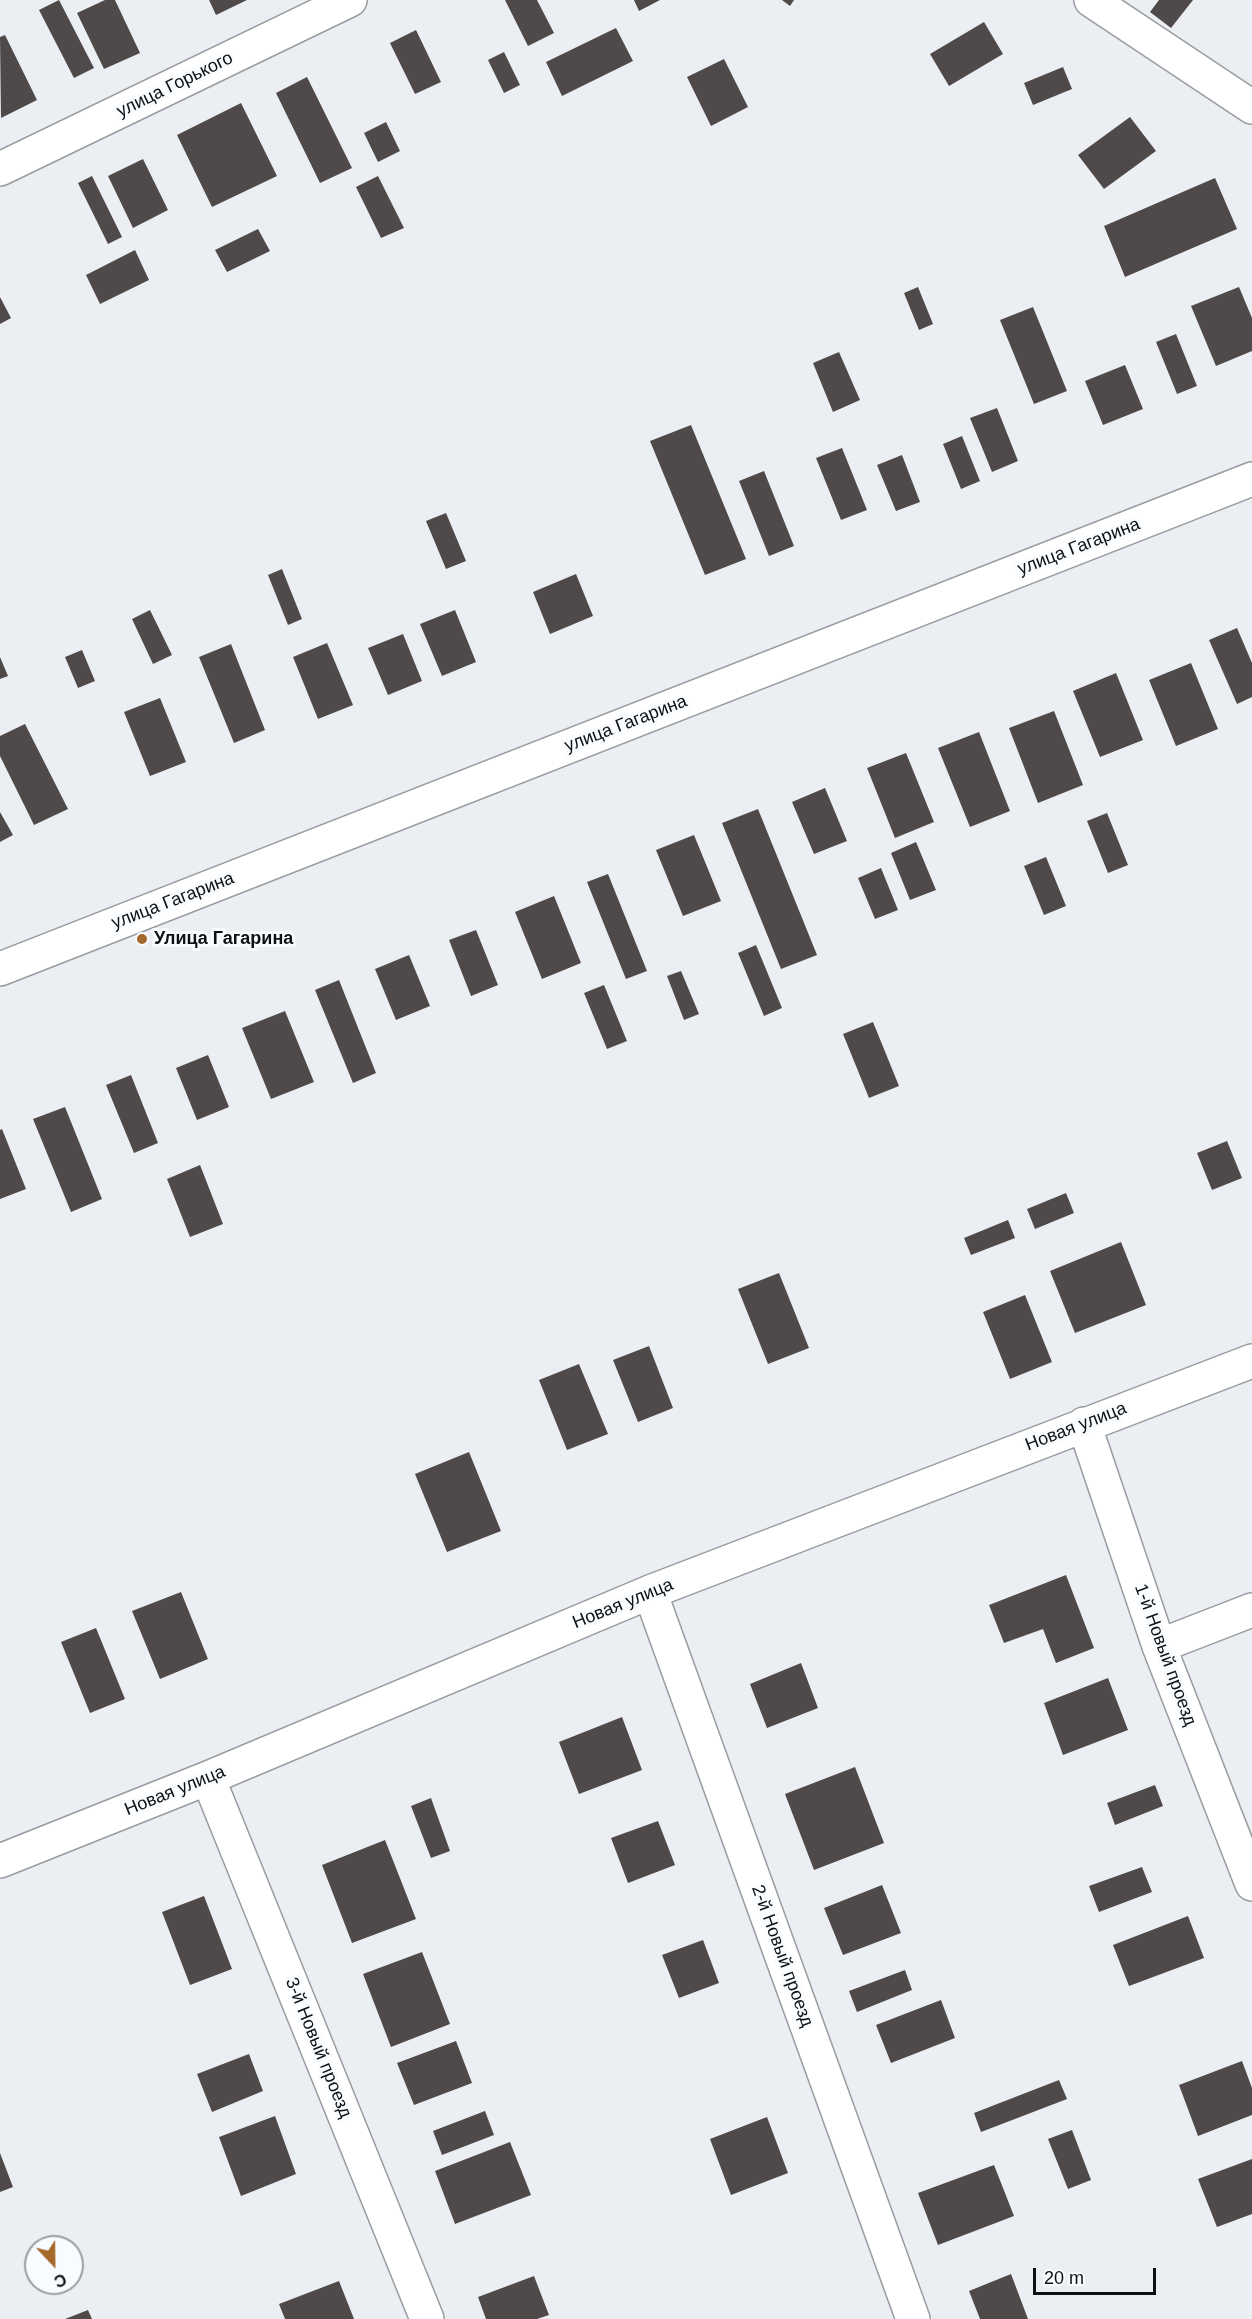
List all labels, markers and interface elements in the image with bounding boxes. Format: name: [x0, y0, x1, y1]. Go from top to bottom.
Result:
street label: улица Горького: [113, 48, 237, 122]
street label: улица Гагарина: [1015, 514, 1143, 580]
street label: улица Гагарина: [562, 691, 690, 757]
street label: улица Гагарина: [109, 868, 237, 934]
place label: Улица Гагарина: [154, 928, 293, 950]
marker: Улица Гагарина: [135, 932, 149, 946]
street label: Новая улица: [1022, 1398, 1130, 1456]
street label: Новая улица: [570, 1574, 676, 1634]
street label: 1-й Новый проезд: [1129, 1581, 1201, 1729]
street label: Новая улица: [122, 1761, 228, 1821]
street label: 2-й Новый проезд: [746, 1882, 818, 2030]
street label: 3-й Новый проезд: [280, 1975, 356, 2121]
north arrow: [24, 2235, 84, 2295]
scale bar: [1036, 2256, 1159, 2294]
text: 20 m: [1044, 2268, 1084, 2288]
text: С: [52, 2270, 69, 2290]

